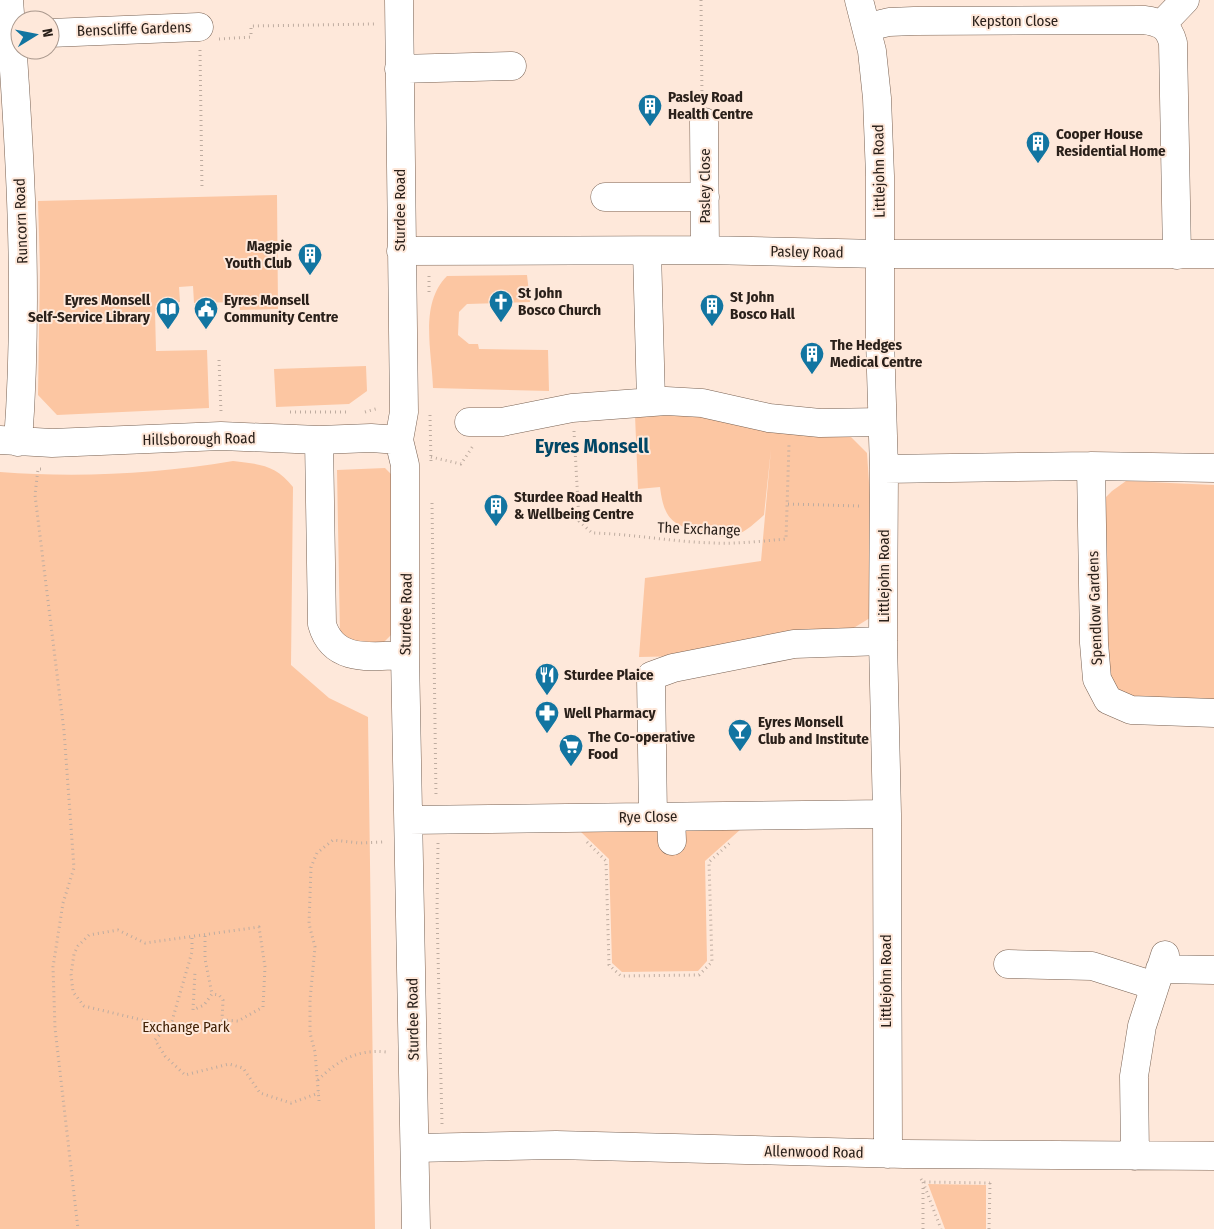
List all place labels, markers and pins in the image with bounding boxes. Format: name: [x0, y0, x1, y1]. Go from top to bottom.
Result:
place label: Pasley Road Health Centre: [668, 88, 754, 123]
building icon: Pasley Road Health Centre: [637, 93, 663, 127]
place label: Cooper House Residential Home: [1056, 125, 1166, 160]
building icon: Cooper House Residential Home: [1025, 130, 1051, 164]
place label: Magpie Youth Club: [224, 237, 292, 272]
building icon: Magpie Youth Club: [297, 242, 323, 276]
place label: St John Bosco Church: [518, 284, 601, 319]
place label: St John Bosco Hall: [730, 288, 796, 323]
church icon: St John Bosco Church: [488, 289, 514, 323]
place label: Eyres Monsell Self-Service Library: [28, 291, 151, 326]
place label: Eyres Monsell Community Centre: [224, 291, 339, 326]
building icon: St John Bosco Hall: [699, 293, 725, 327]
library icon: Eyres Monsell Self-Service Library: [155, 296, 181, 330]
public building icon: Eyres Monsell Community Centre: [193, 296, 219, 330]
place label: The Hedges Medical Centre: [830, 336, 923, 371]
building icon: The Hedges Medical Centre: [799, 341, 825, 375]
place label: Sturdee Road Health & Wellbeing Centre: [514, 488, 642, 523]
building icon: Sturdee Road Health & Wellbeing Centre: [483, 493, 509, 527]
restaurant icon: Sturdee Plaice: [534, 662, 560, 696]
place label: Sturdee Plaice: [564, 666, 654, 684]
pharmacy icon: Well Pharmacy: [534, 700, 560, 734]
place label: Well Pharmacy: [564, 704, 656, 722]
place label: Eyres Monsell Club and Institute: [758, 713, 869, 748]
bar icon: Eyres Monsell Club and Institute: [727, 718, 753, 752]
place label: The Co-operative Food: [588, 728, 695, 763]
supermarket icon: The Co-operative Food: [558, 733, 584, 767]

